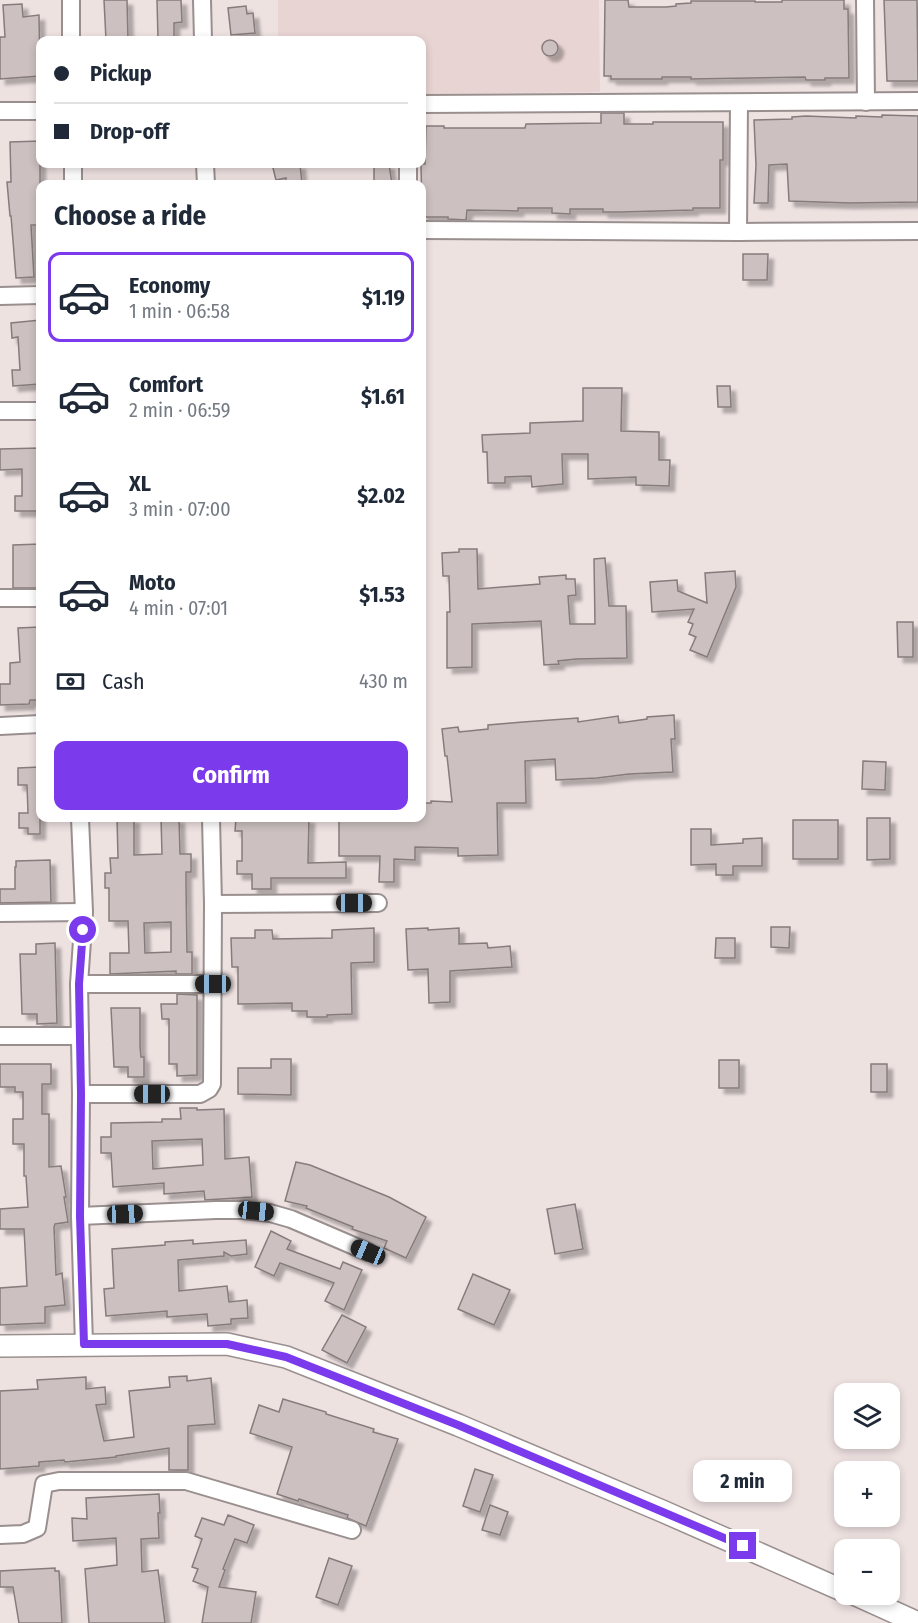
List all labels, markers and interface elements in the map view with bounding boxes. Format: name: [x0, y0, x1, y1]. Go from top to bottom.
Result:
text: Pickup: [90, 60, 152, 87]
text: Drop-off: [90, 118, 169, 145]
text: Choose a ride: [54, 200, 206, 232]
icon: car: [57, 270, 111, 324]
text: Economy: [129, 272, 210, 299]
text: $1.19: [362, 284, 405, 311]
text: 1 min · 06:58: [129, 299, 230, 323]
icon: car: [57, 369, 111, 423]
text: Comfort: [129, 371, 203, 398]
text: $1.61: [361, 383, 405, 410]
text: 2 min · 06:59: [129, 398, 230, 422]
icon: car: [57, 468, 111, 522]
text: XL: [129, 470, 151, 497]
text: $2.02: [357, 482, 405, 509]
text: 3 min · 07:00: [129, 497, 231, 521]
icon: car: [57, 567, 111, 621]
text: Moto: [129, 569, 176, 596]
text: $1.53: [359, 581, 405, 608]
text: 4 min · 07:01: [129, 596, 228, 620]
icon: cash: [54, 665, 87, 698]
text: Cash: [102, 668, 145, 695]
text: 430 m: [359, 669, 408, 693]
button: Confirm: [54, 741, 408, 810]
car: [336, 894, 372, 912]
route start: [69, 916, 96, 943]
car: [195, 975, 231, 993]
car: [134, 1085, 170, 1103]
car: [237, 1200, 275, 1222]
car: [107, 1204, 143, 1224]
car: [348, 1237, 388, 1267]
map controls: [834, 1383, 900, 1605]
button: layers: [834, 1383, 900, 1449]
callout: 2 min: [694, 1459, 792, 1501]
button: +: [834, 1461, 900, 1527]
text: 2 min: [720, 1469, 765, 1493]
route end: [729, 1532, 756, 1559]
button: −: [834, 1539, 900, 1605]

